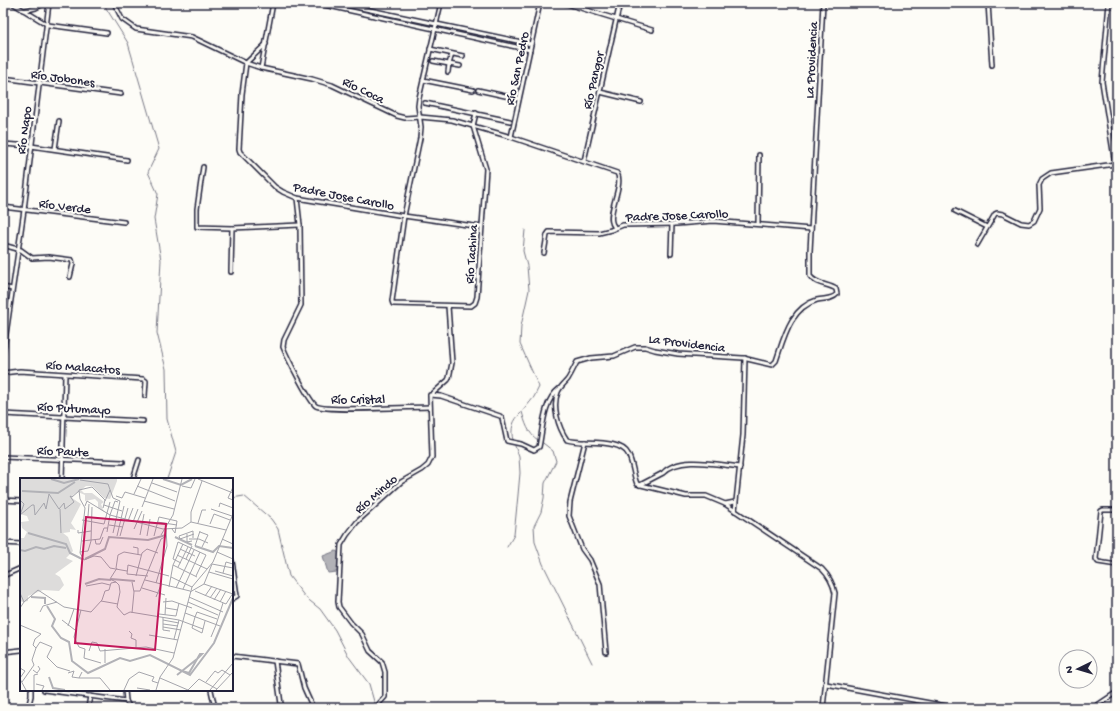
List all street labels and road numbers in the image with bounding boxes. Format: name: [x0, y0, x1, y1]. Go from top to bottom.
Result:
street label: La Providencia: [803, 20, 822, 99]
street label: Río San Pedro: [503, 30, 534, 107]
street label: Río Pangor: [581, 49, 609, 111]
street label: Río Jobones: [30, 68, 97, 92]
street label: Río Coca: [339, 75, 387, 108]
street label: Río Napo: [15, 105, 36, 155]
street label: Padre Jose Carollo: [291, 180, 396, 215]
street label: Río Verde: [38, 197, 92, 218]
street label: Padre Jose Carollo: [625, 207, 729, 226]
street label: Río Tachina: [463, 223, 482, 284]
street label: La Providencia: [648, 332, 727, 357]
street label: Río Malacatos: [45, 358, 122, 379]
street label: Río Cristal: [331, 393, 385, 408]
street label: Río Putumayo: [37, 400, 111, 419]
street label: Río Paute: [37, 444, 89, 461]
street label: Río Mindo: [352, 472, 401, 518]

